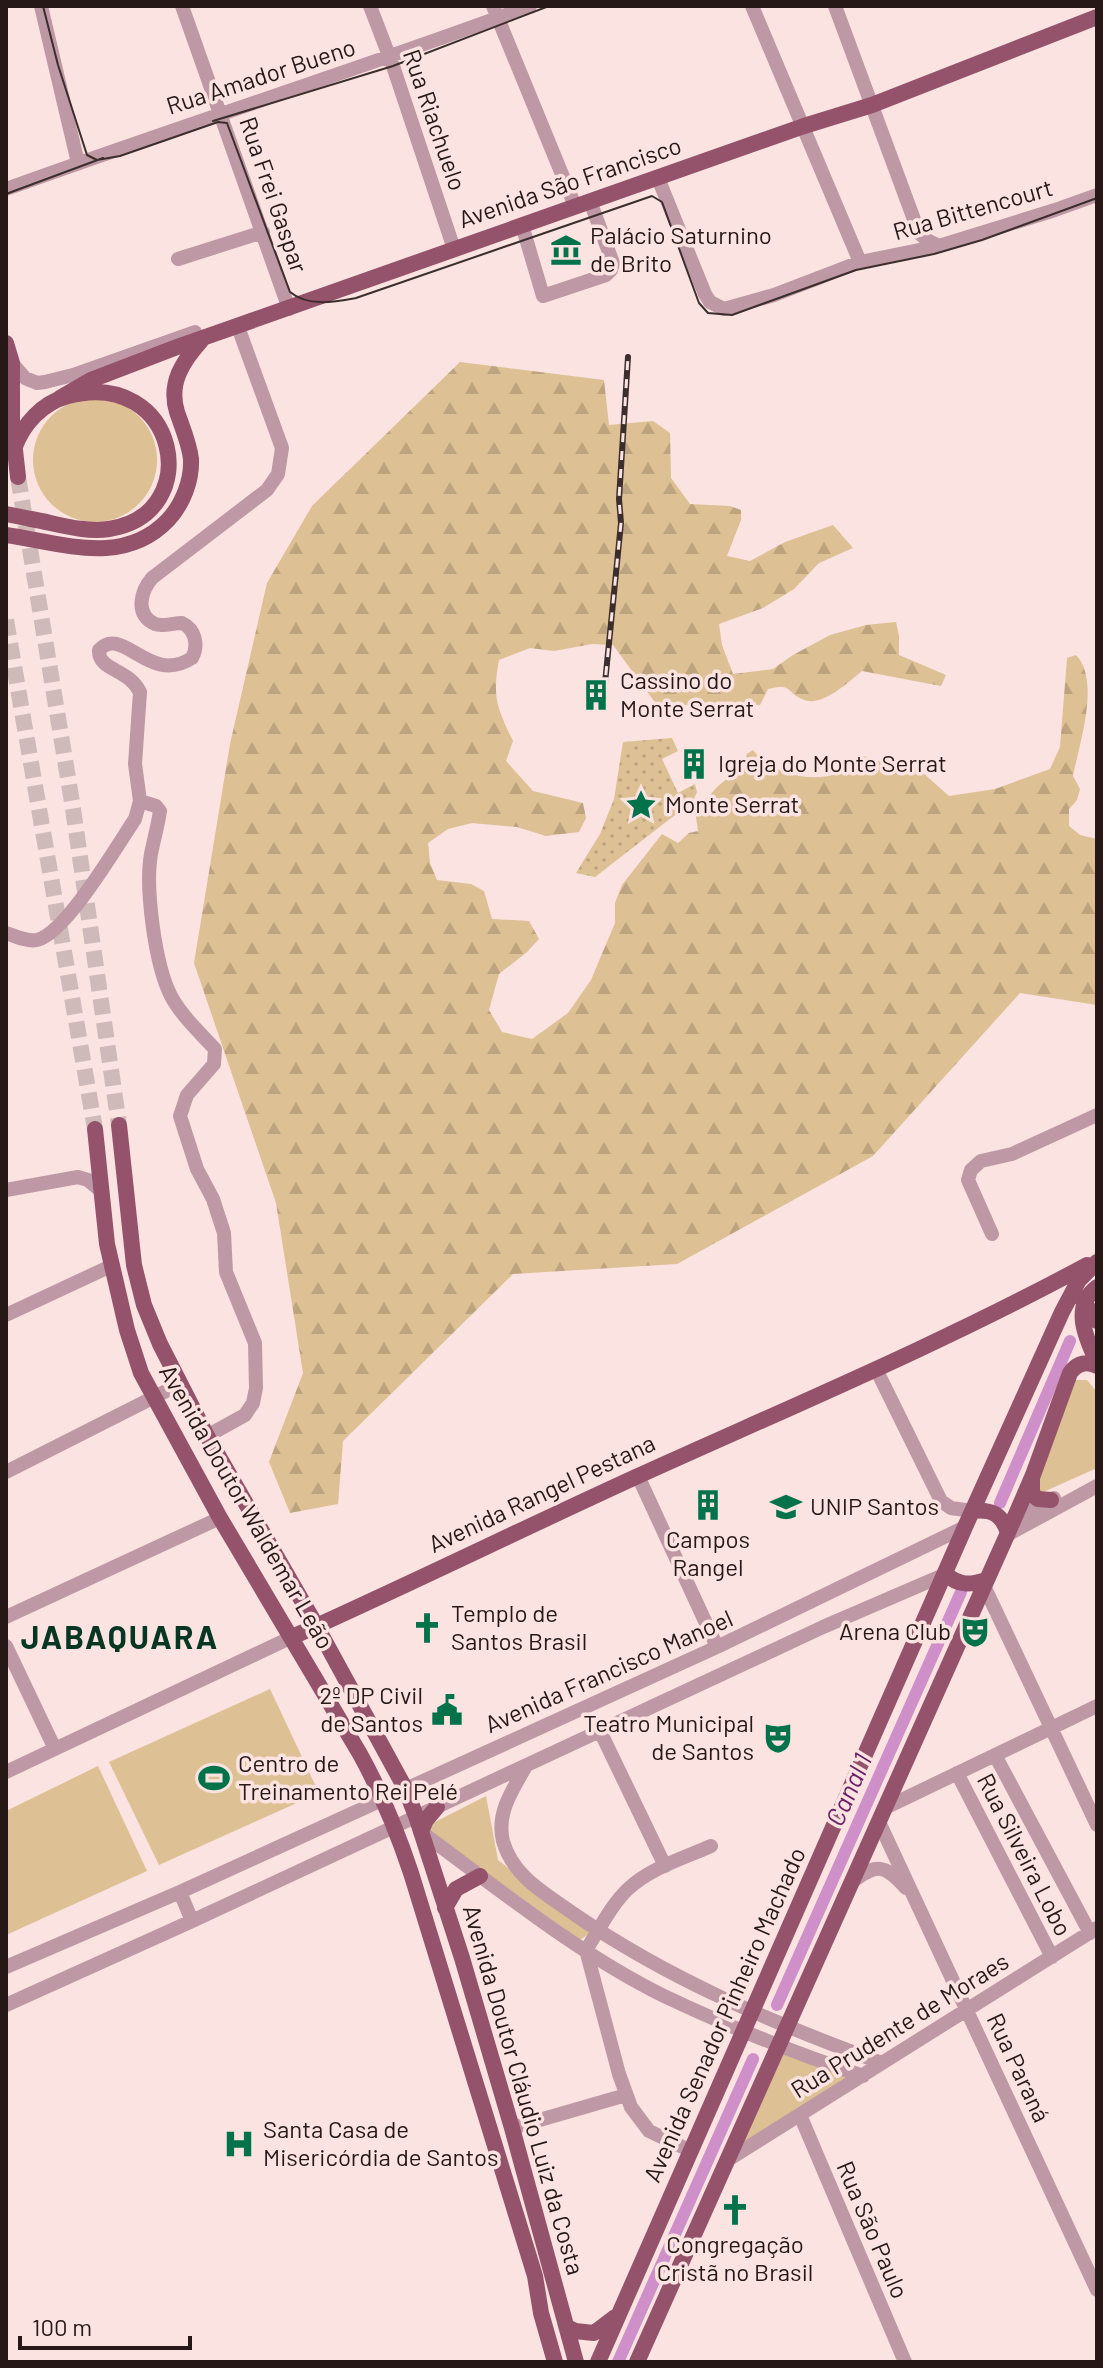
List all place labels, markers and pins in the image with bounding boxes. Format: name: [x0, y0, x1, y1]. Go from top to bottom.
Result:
place label: Palácio Saturnino de Brito: [590, 220, 772, 277]
museum icon: Palácio Saturnino de Brito: [549, 233, 583, 267]
place label: Cassino do Monte Serrat: [620, 665, 754, 722]
building icon: Cassino do Monte Serrat: [579, 678, 613, 712]
building icon: Igreja do Monte Serrat: [677, 747, 711, 781]
place label: Igreja do Monte Serrat: [718, 748, 947, 777]
place icon: Monte Serrat: [624, 788, 658, 822]
place label: Monte Serrat: [665, 789, 799, 818]
building icon: Campos Rangel: [691, 1488, 725, 1522]
school or university icon: UNIP Santos: [769, 1490, 803, 1524]
place label: UNIP Santos: [810, 1491, 939, 1520]
place label: Campos Rangel: [666, 1524, 750, 1581]
place label: Templo de Santos Brasil: [451, 1598, 587, 1655]
church icon: Templo de Santos Brasil: [410, 1611, 444, 1645]
theatre icon: Arena Club: [958, 1615, 992, 1649]
place label: Arena Club: [839, 1616, 951, 1645]
place label: 2º DP Civil de Santos: [319, 1680, 423, 1737]
public building icon: 2º DP Civil de Santos: [430, 1693, 464, 1727]
place label: Teatro Municipal de Santos: [583, 1708, 754, 1765]
theatre icon: Teatro Municipal de Santos: [761, 1721, 795, 1755]
place label: Centro de Treinamento Rei Pelé: [238, 1748, 458, 1805]
sports icon: Centro de Treinamento Rei Pelé: [197, 1761, 231, 1795]
place label: Santa Casa de Misericórdia de Santos: [263, 2114, 499, 2171]
hospital icon: Santa Casa de Misericórdia de Santos: [222, 2127, 256, 2161]
church icon: Congregação Cristã no Brasil: [718, 2193, 752, 2227]
place label: Congregação Cristã no Brasil: [657, 2229, 813, 2286]

